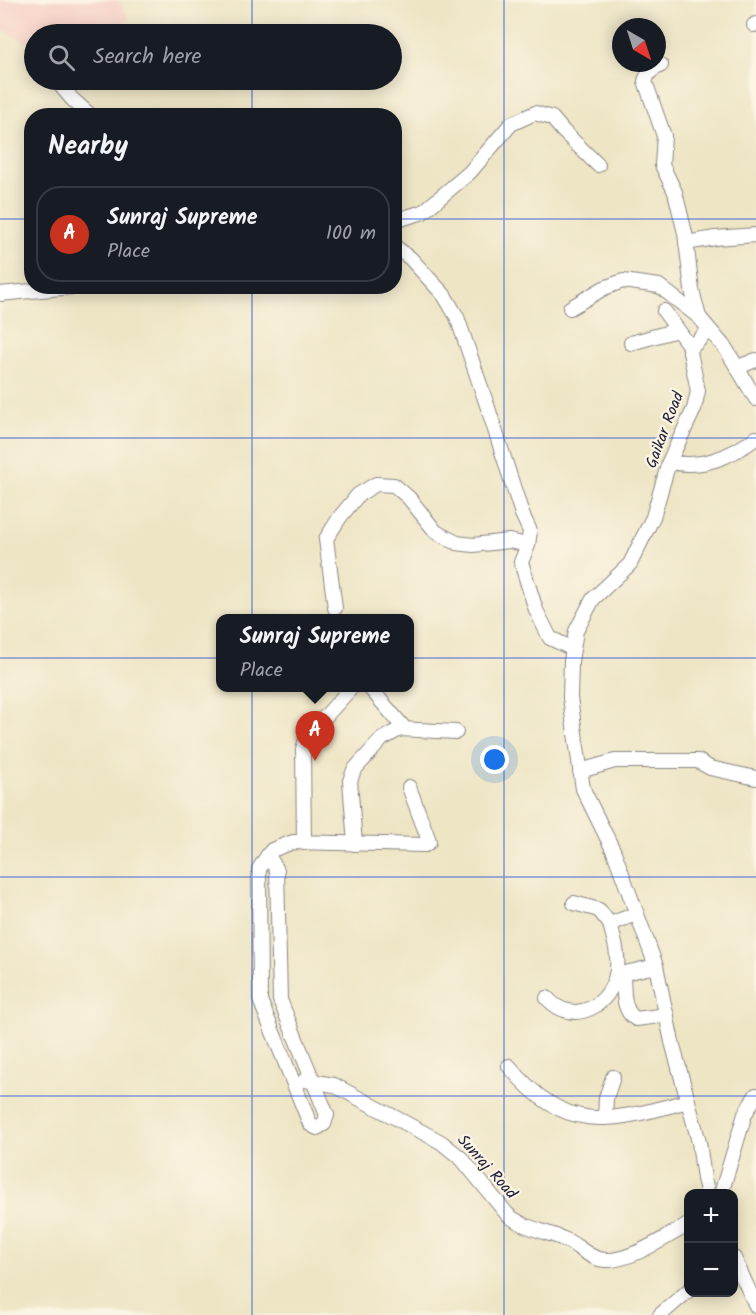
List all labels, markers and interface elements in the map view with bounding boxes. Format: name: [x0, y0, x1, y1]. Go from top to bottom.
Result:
north arrow: [612, 18, 666, 72]
search box: [24, 24, 402, 90]
text: Search here: [93, 40, 201, 75]
icon: search: [45, 41, 78, 74]
text: Nearby: [48, 126, 128, 168]
text: Sunraj Supreme: [107, 201, 258, 236]
text: A: [63, 218, 76, 250]
text: 100 m: [326, 218, 376, 250]
text: Place: [107, 236, 150, 268]
street label: Gaikar Road: [639, 387, 691, 472]
popup: [216, 614, 414, 692]
text: Sunraj Supreme: [240, 620, 390, 655]
text: Place: [240, 655, 283, 687]
pin: A: [296, 712, 334, 761]
your location: [480, 745, 509, 774]
street label: Sunraj Road: [451, 1129, 524, 1206]
map controls: [684, 1189, 738, 1297]
button: +: [684, 1189, 738, 1243]
button: −: [684, 1243, 738, 1297]

